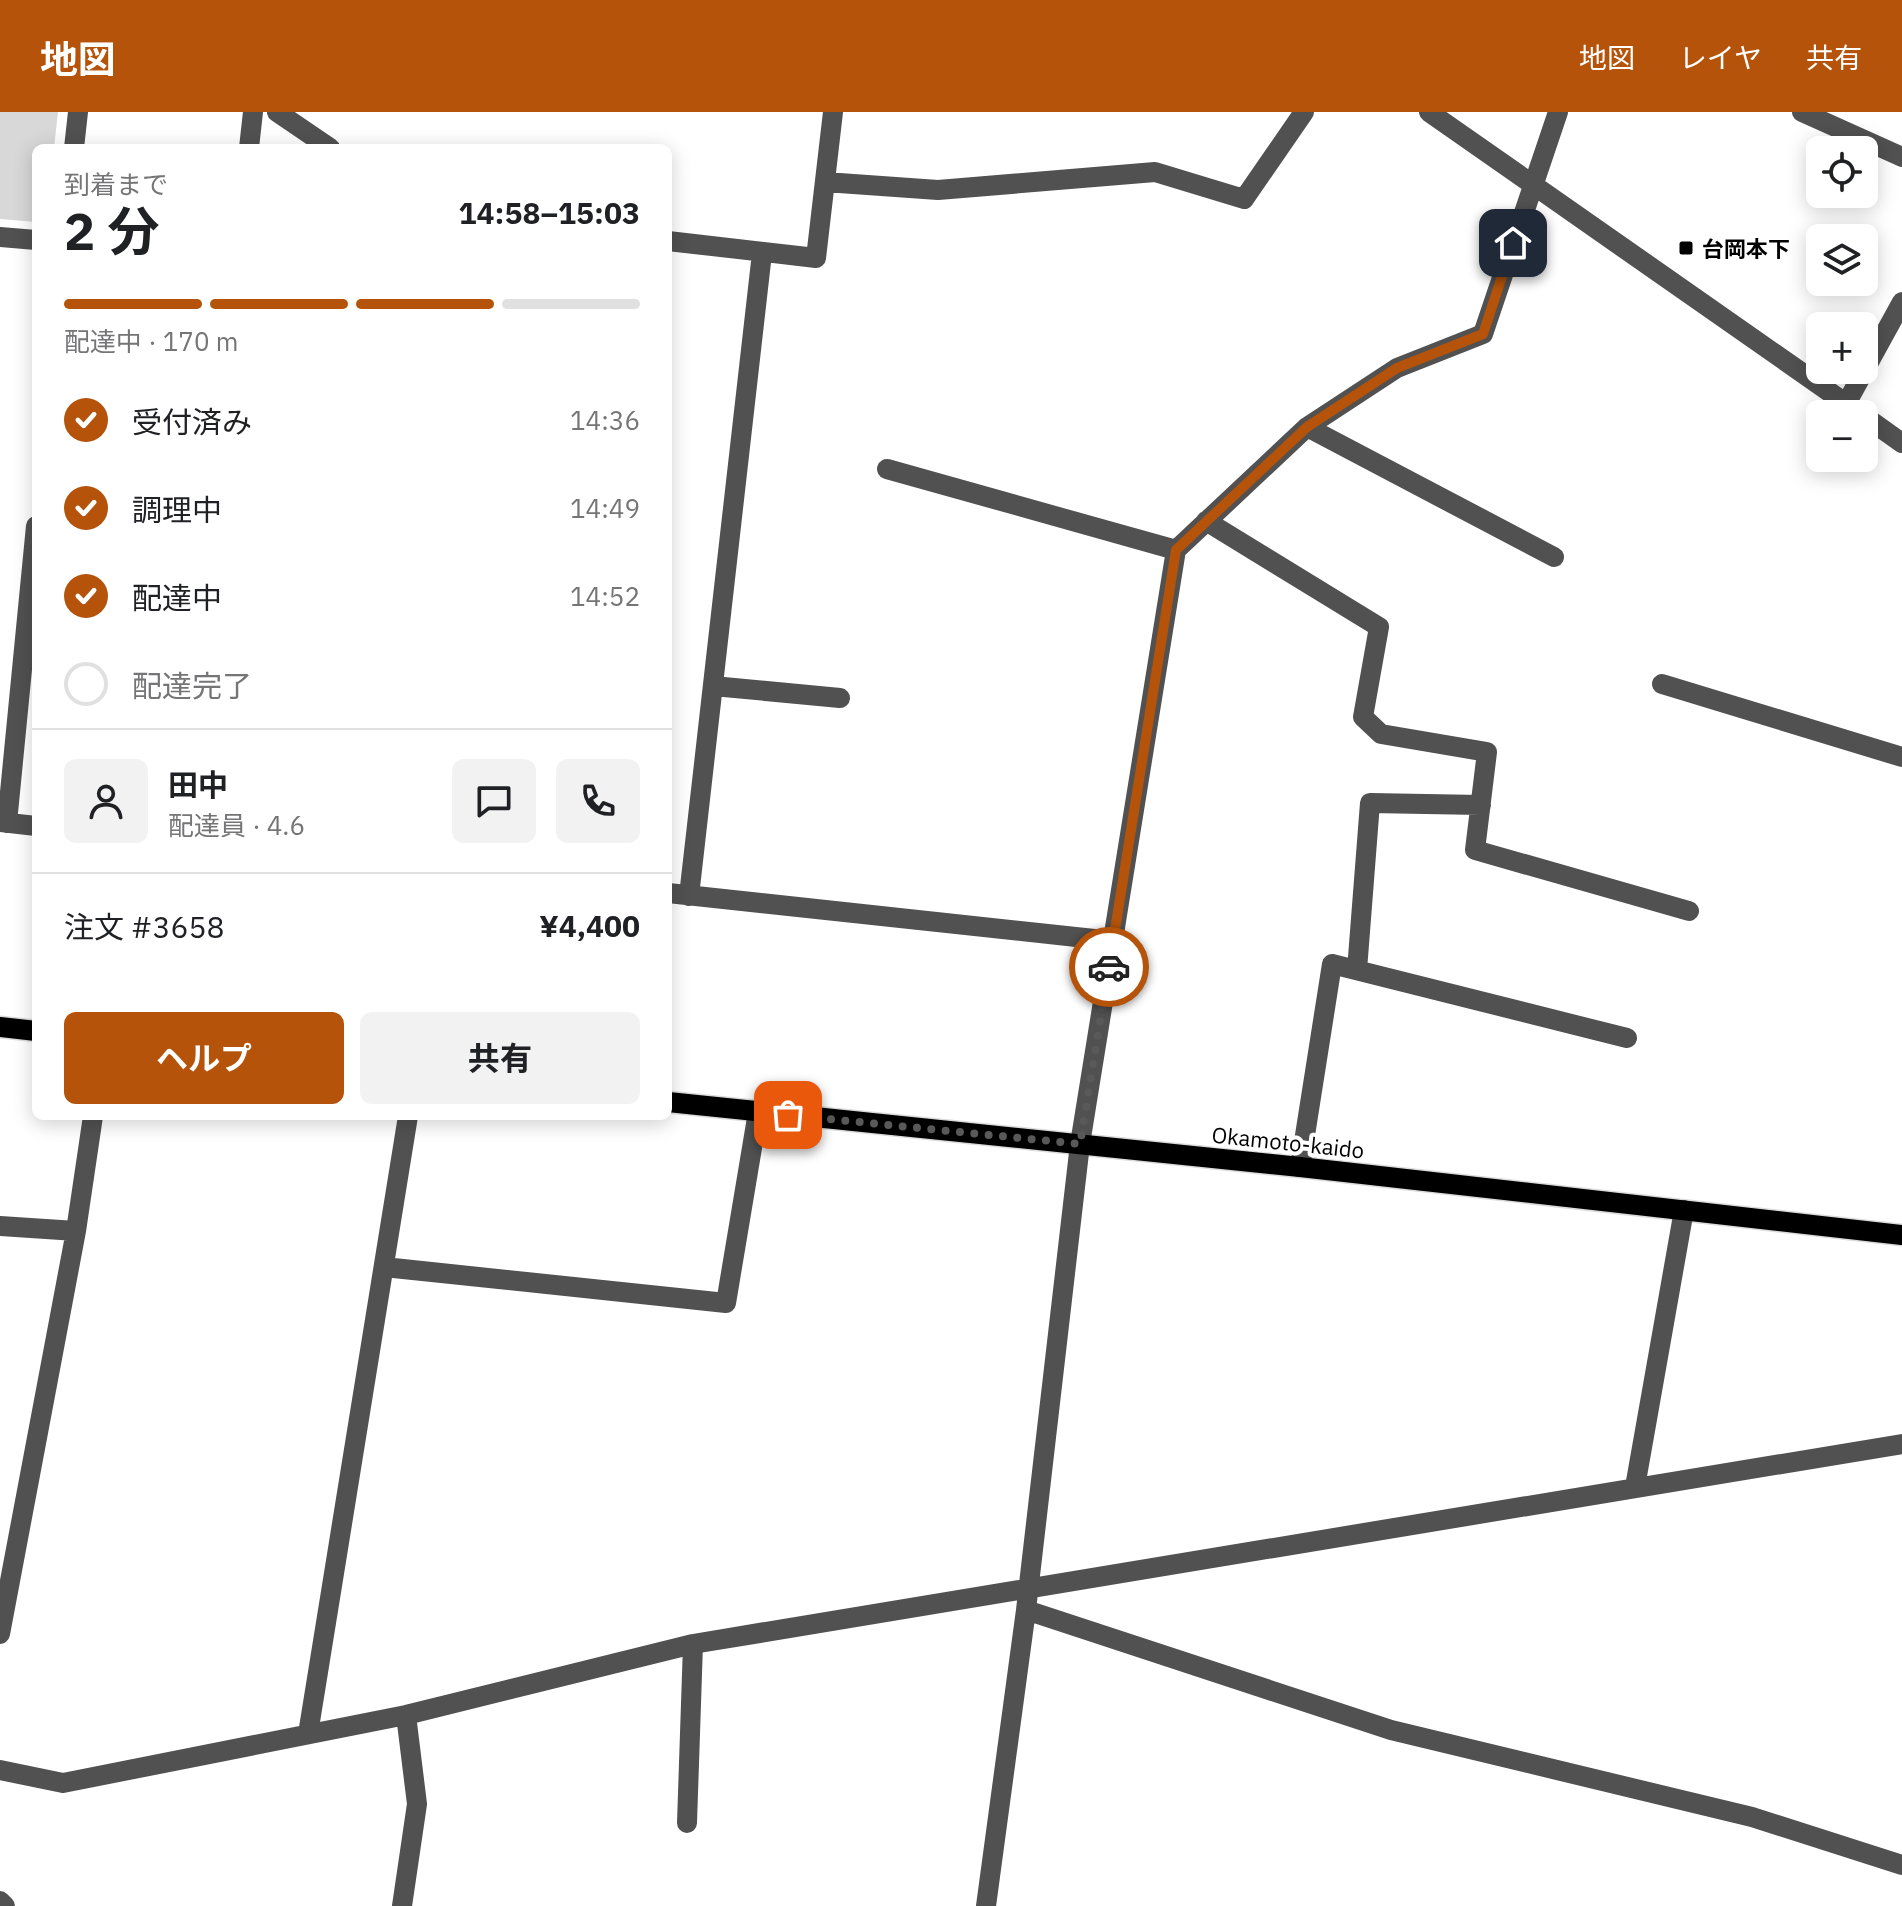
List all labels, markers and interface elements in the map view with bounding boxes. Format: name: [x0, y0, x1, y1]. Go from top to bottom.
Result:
text: 地図: [40, 34, 116, 83]
text: 地図: [1579, 39, 1635, 76]
text: レイヤ: [1679, 39, 1762, 76]
text: 共有: [1806, 39, 1862, 76]
map controls: [1806, 136, 1878, 472]
button: locate: [1806, 136, 1878, 208]
text: 到着まで: [64, 167, 168, 201]
text: 14:58–15:03: [459, 193, 640, 232]
text: 2 分: [64, 197, 159, 264]
pin: [1479, 209, 1547, 277]
icon: home: [1491, 221, 1535, 265]
button: layers: [1806, 224, 1878, 296]
place label: 台岡本下: [1702, 234, 1790, 263]
marker: 台岡本下: [1677, 239, 1695, 257]
button: +: [1806, 312, 1878, 384]
text: 配達中 · 170 m: [64, 324, 238, 358]
icon: check: [64, 398, 108, 442]
button: −: [1806, 400, 1878, 472]
text: 受付済み: [132, 402, 252, 441]
text: 14:36: [570, 403, 640, 437]
icon: check: [64, 486, 108, 530]
text: 調理中: [132, 490, 222, 529]
text: 14:49: [570, 491, 640, 525]
icon: check: [64, 574, 108, 618]
text: 配達中: [132, 578, 222, 617]
text: 14:52: [570, 579, 640, 613]
text: 配達完了: [132, 666, 252, 705]
button: person: [64, 759, 148, 843]
button: chat: [452, 759, 536, 843]
button: phone: [556, 759, 640, 843]
text: 田中: [168, 765, 228, 804]
text: 配達員 · 4.6: [168, 808, 305, 842]
text: ¥4,400: [539, 906, 640, 945]
text: 注文 #3658: [64, 907, 224, 946]
courier: [1069, 927, 1149, 1007]
icon: car: [1087, 945, 1131, 989]
button: ヘルプ: [64, 1012, 344, 1104]
button: 共有: [360, 1012, 640, 1104]
pin: [754, 1081, 822, 1149]
icon: bag: [766, 1093, 810, 1137]
street label: Okamoto-kaido: [1210, 1120, 1366, 1164]

